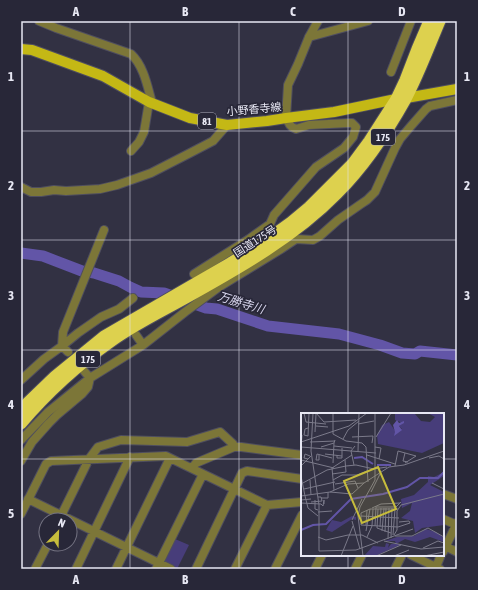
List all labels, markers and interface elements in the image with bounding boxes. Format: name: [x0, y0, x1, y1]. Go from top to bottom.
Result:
text: A: [72, 4, 80, 19]
text: B: [182, 4, 189, 19]
text: C: [290, 4, 296, 19]
text: D: [398, 4, 406, 19]
text: 1: [8, 69, 14, 84]
text: 1: [464, 69, 470, 84]
street label: 小野香寺線: [226, 101, 282, 117]
road number: 81: [198, 113, 216, 129]
road number: 175: [371, 129, 395, 145]
text: 2: [8, 178, 14, 193]
text: 2: [464, 178, 470, 193]
street label: 国道175号: [231, 223, 279, 259]
text: 3: [8, 288, 14, 303]
text: 3: [464, 288, 470, 303]
water label: 万勝寺川: [216, 289, 268, 317]
road number: 175: [76, 351, 100, 367]
text: 4: [7, 397, 14, 412]
text: 4: [463, 397, 470, 412]
inset map: [301, 413, 444, 556]
text: 5: [8, 506, 14, 521]
text: 5: [464, 506, 470, 521]
north arrow: [38, 512, 78, 552]
text: N: [57, 516, 67, 530]
text: A: [72, 572, 80, 587]
text: B: [182, 572, 189, 587]
text: C: [290, 572, 296, 587]
text: D: [398, 572, 406, 587]

